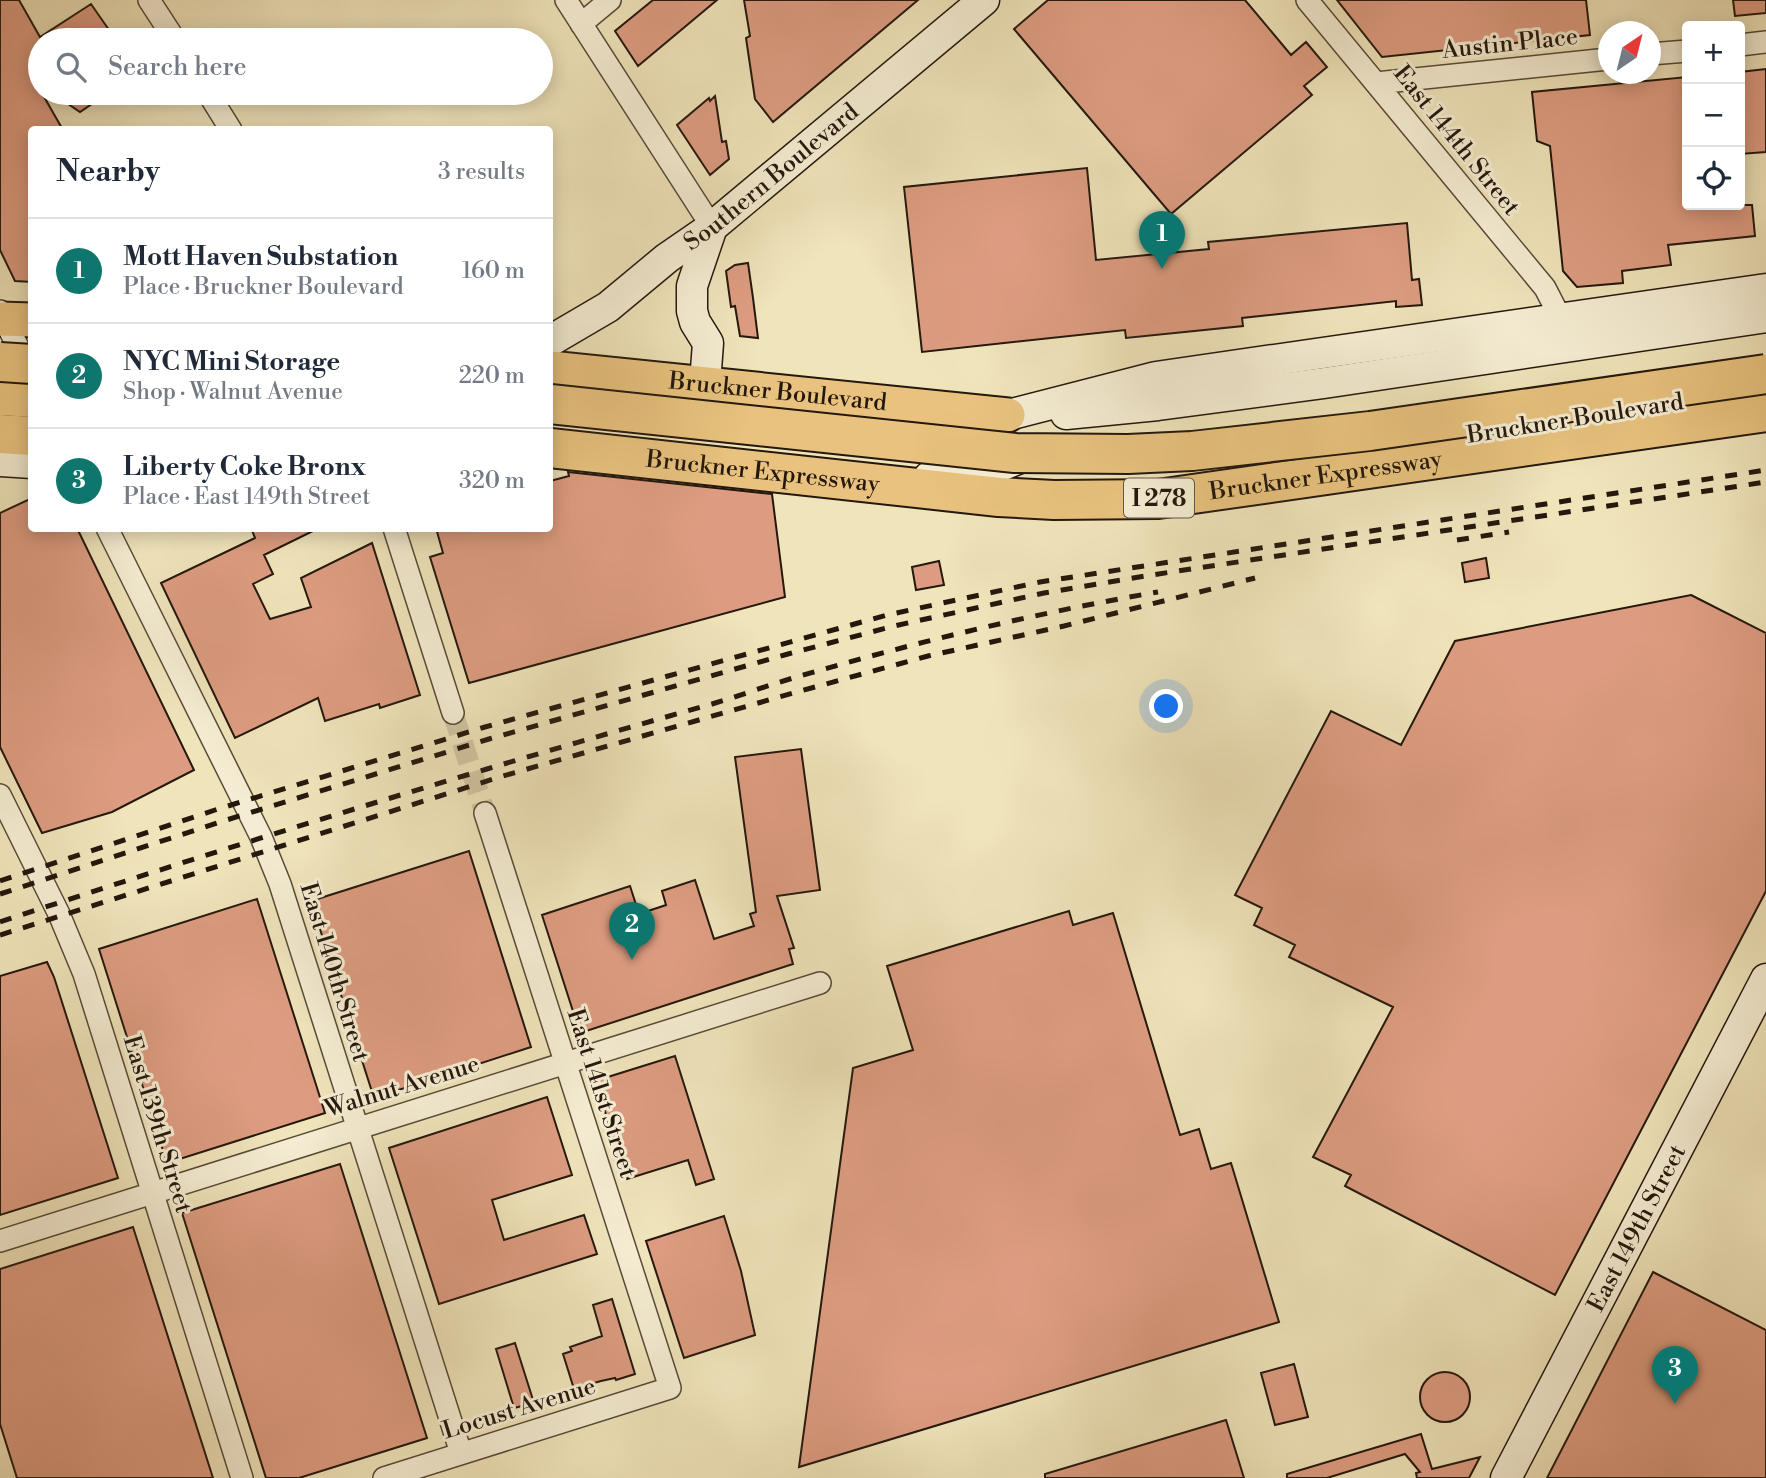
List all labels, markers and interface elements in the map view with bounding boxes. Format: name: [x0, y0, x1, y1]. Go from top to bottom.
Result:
north arrow: [1598, 21, 1661, 84]
map controls: [1682, 21, 1745, 210]
button: +: [1682, 21, 1745, 84]
street label: Austin Place: [1440, 22, 1579, 66]
search box: [28, 28, 553, 105]
icon: search: [52, 48, 90, 86]
text: Search here: [108, 51, 247, 83]
street label: East 144th Street: [1387, 59, 1526, 222]
button: −: [1682, 84, 1745, 147]
street label: Southern Boulevard: [678, 97, 865, 258]
button: locate: [1682, 147, 1745, 210]
text: Nearby: [56, 153, 160, 191]
text: 3 results: [438, 158, 525, 186]
pin: 1: [1139, 211, 1185, 269]
text: Mott Haven Substation: [123, 241, 398, 273]
text: 1: [73, 257, 85, 285]
text: 160 m: [462, 257, 525, 285]
text: Place · Bruckner Boulevard: [123, 273, 404, 301]
text: NYC Mini Storage: [123, 346, 340, 378]
text: 2: [72, 362, 86, 390]
text: 220 m: [459, 362, 525, 390]
street label: Bruckner Boulevard: [666, 366, 889, 419]
text: Shop · Walnut Avenue: [123, 378, 343, 406]
street label: Bruckner Boulevard: [1464, 387, 1686, 451]
street label: Bruckner Expressway: [643, 444, 881, 500]
street label: Bruckner Expressway: [1206, 444, 1444, 508]
text: Liberty Coke Bronx: [123, 451, 366, 483]
text: 3: [72, 467, 86, 495]
text: 320 m: [459, 467, 525, 495]
road number: I 278: [1124, 478, 1194, 518]
text: Place · East 149th Street: [123, 483, 370, 511]
your location: [1149, 689, 1183, 723]
street label: East 140th Street: [293, 879, 376, 1066]
pin: 2: [609, 902, 655, 960]
street label: East 141st Street: [560, 1005, 643, 1182]
street label: East 139th Street: [116, 1032, 198, 1217]
street label: Walnut Avenue: [320, 1049, 483, 1125]
street label: East 149th Street: [1581, 1139, 1693, 1317]
pin: 3: [1652, 1346, 1698, 1404]
street label: Locust Avenue: [439, 1371, 599, 1446]

